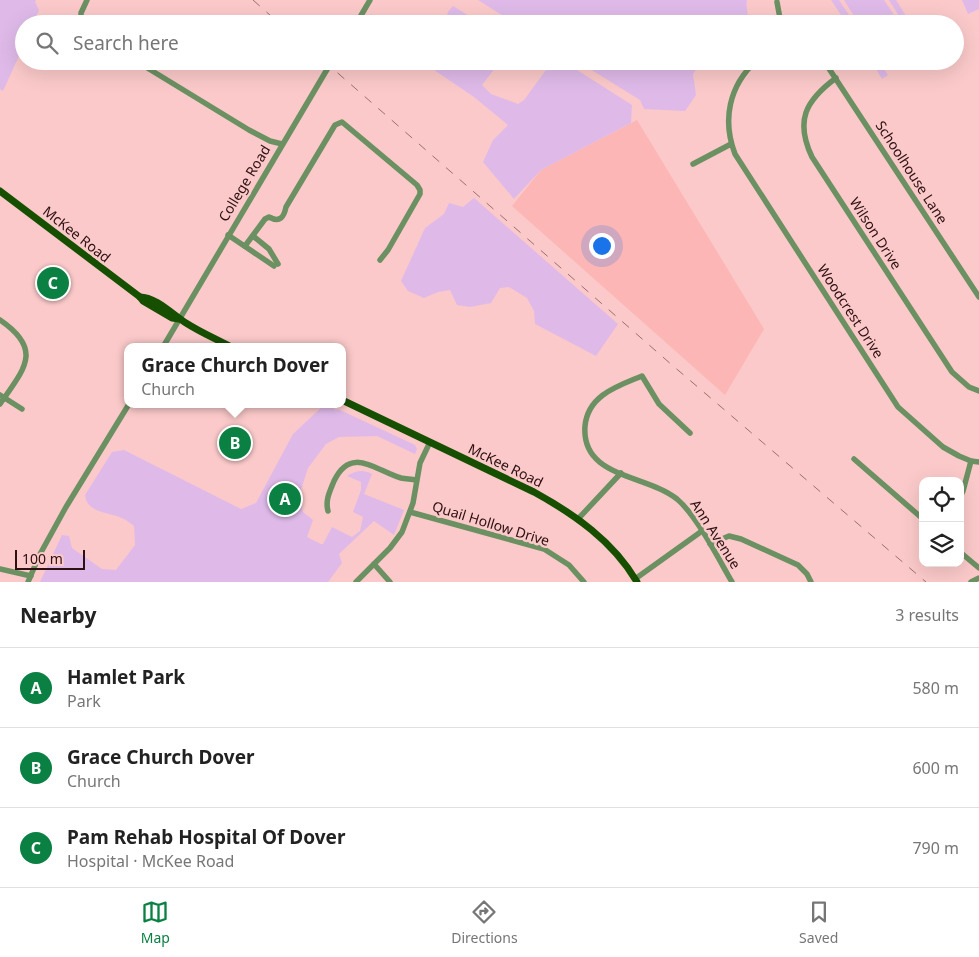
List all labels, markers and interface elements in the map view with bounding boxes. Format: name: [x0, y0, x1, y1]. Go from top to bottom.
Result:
search box: [15, 15, 964, 70]
icon: search: [33, 29, 61, 57]
text: Search here: [73, 30, 179, 56]
street label: Schoolhouse Lane: [872, 117, 953, 227]
street label: College Road: [214, 141, 274, 225]
street label: Wilson Drive: [846, 193, 906, 273]
street label: McKee Road: [39, 202, 115, 266]
your location: [589, 233, 615, 259]
street label: Woodcrest Drive: [814, 260, 889, 362]
pin: C: [37, 264, 69, 302]
popup: [124, 343, 346, 408]
text: Grace Church Dover: [141, 352, 329, 378]
text: Church: [141, 378, 195, 400]
pin: B: [219, 424, 251, 462]
street label: McKee Road: [465, 439, 547, 491]
map controls: [919, 477, 964, 567]
button: locate: [919, 477, 964, 522]
pin: A: [269, 480, 301, 518]
street label: Quail Hollow Drive: [430, 496, 552, 550]
street label: Ann Avenue: [687, 496, 746, 572]
button: layers: [919, 522, 964, 567]
scale bar: [15, 547, 85, 570]
text: 100 m: [22, 549, 63, 568]
text: Nearby: [20, 601, 96, 629]
text: 3 results: [895, 604, 959, 626]
text: Hamlet Park: [67, 664, 185, 690]
text: A: [30, 677, 42, 699]
text: 580 m: [912, 677, 959, 699]
text: Park: [67, 690, 101, 712]
text: Grace Church Dover: [67, 744, 255, 770]
text: B: [31, 757, 41, 779]
text: 600 m: [912, 757, 959, 779]
text: Church: [67, 770, 121, 792]
text: Pam Rehab Hospital Of Dover: [67, 824, 345, 850]
text: C: [31, 837, 41, 859]
text: 790 m: [912, 837, 959, 859]
text: Hospital · McKee Road: [67, 850, 234, 872]
tab: Map: [141, 898, 170, 947]
tab: Directions: [451, 898, 518, 947]
tab: Saved: [799, 898, 838, 947]

